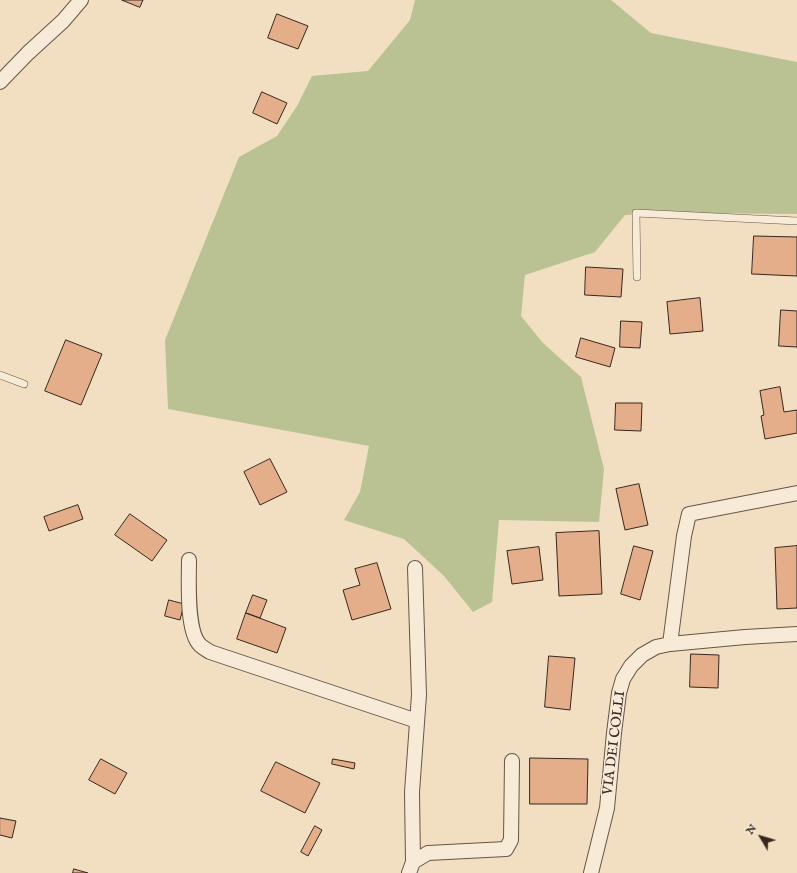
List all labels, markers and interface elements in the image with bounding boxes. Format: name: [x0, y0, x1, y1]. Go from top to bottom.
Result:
street label: VIA DEI COLLI: [600, 690, 630, 796]
north arrow: [741, 817, 781, 857]
text: N: [743, 822, 760, 838]

